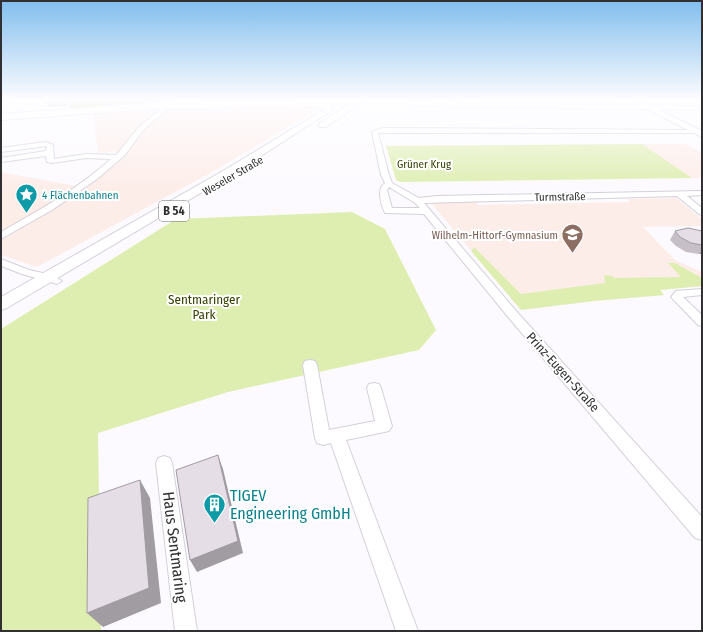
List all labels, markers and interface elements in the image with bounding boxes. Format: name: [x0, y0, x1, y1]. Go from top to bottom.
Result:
street label: Weseler Straße: [200, 153, 266, 199]
park label: Grüner Krug: [397, 158, 452, 171]
place icon: 4 Flächenbahnen: [13, 182, 39, 215]
place label: 4 Flächenbahnen: [42, 189, 119, 202]
street label: Turmstraße: [534, 190, 586, 204]
road number: B 54: [159, 201, 189, 221]
school or university icon: Wilhelm-Hittorf-Gymnasium: [560, 222, 586, 255]
place label: Wilhelm-Hittorf-Gymnasium: [432, 229, 558, 242]
park label: Sentmaringer Park: [168, 292, 240, 322]
street label: Prinz-Eugen-Straße: [523, 329, 603, 415]
place label: TIGEV Engineering GmbH: [230, 486, 351, 523]
street label: Haus Sentmaring: [159, 490, 191, 604]
building icon: TIGEV Engineering GmbH: [202, 491, 228, 524]

